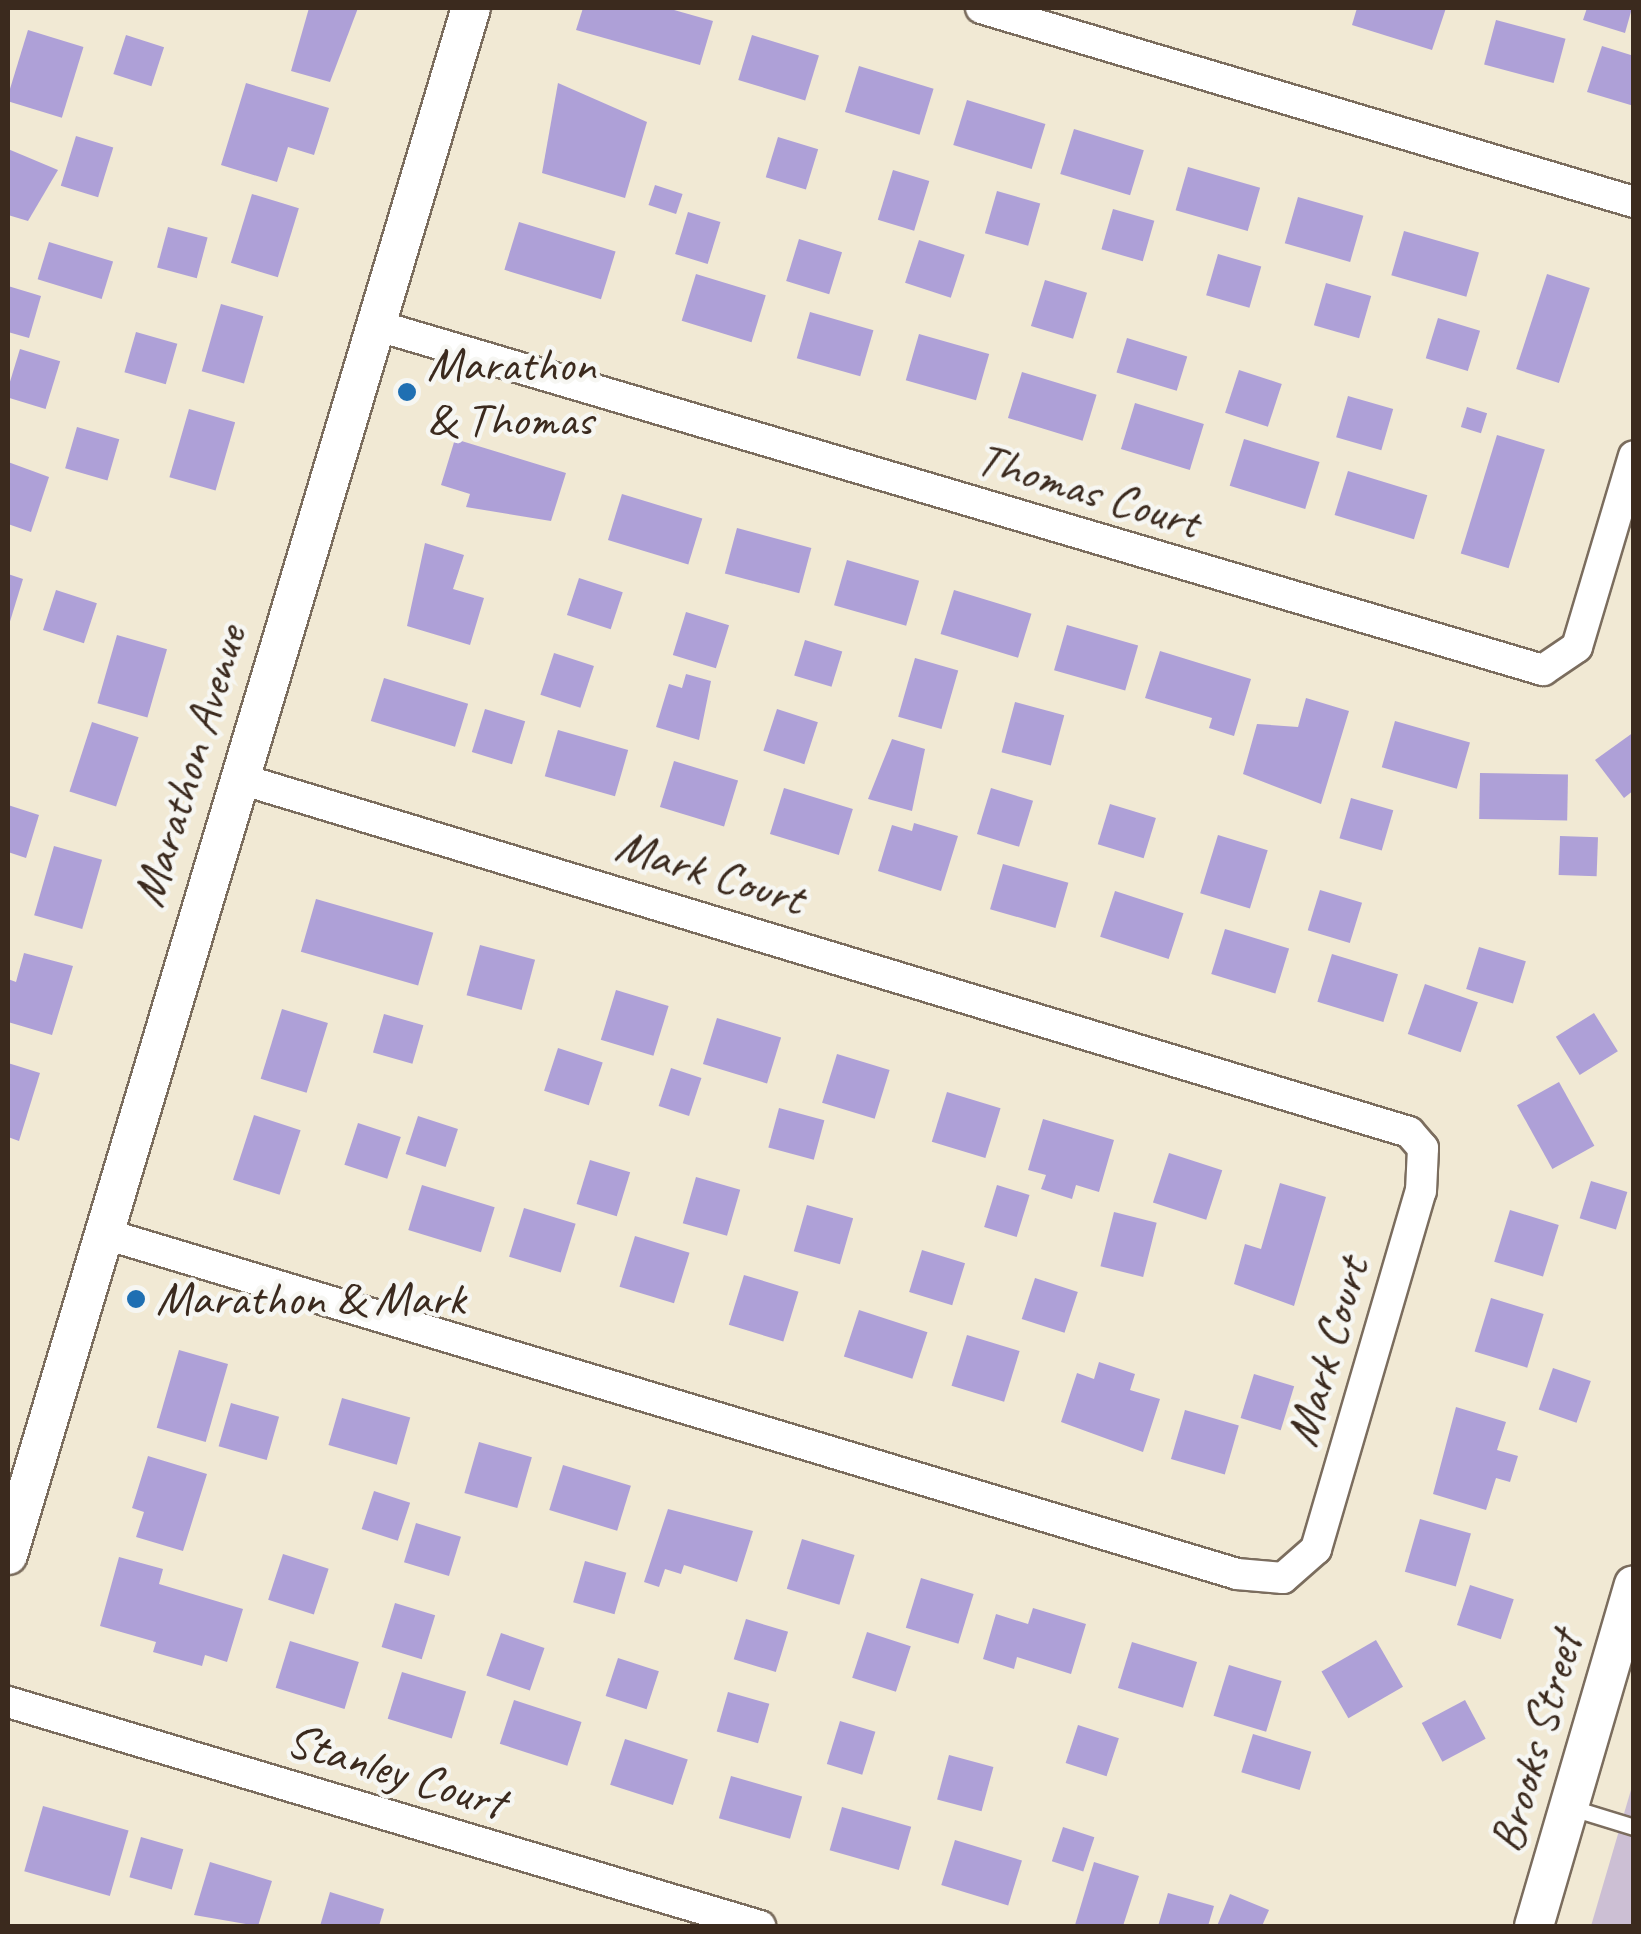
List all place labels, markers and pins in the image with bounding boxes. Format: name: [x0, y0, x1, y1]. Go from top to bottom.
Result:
place label: Marathon & Thomas: [427, 335, 595, 448]
marker: Marathon & Thomas: [396, 381, 418, 403]
place label: Marathon & Mark: [156, 1270, 465, 1328]
marker: Marathon & Mark: [125, 1288, 147, 1310]

